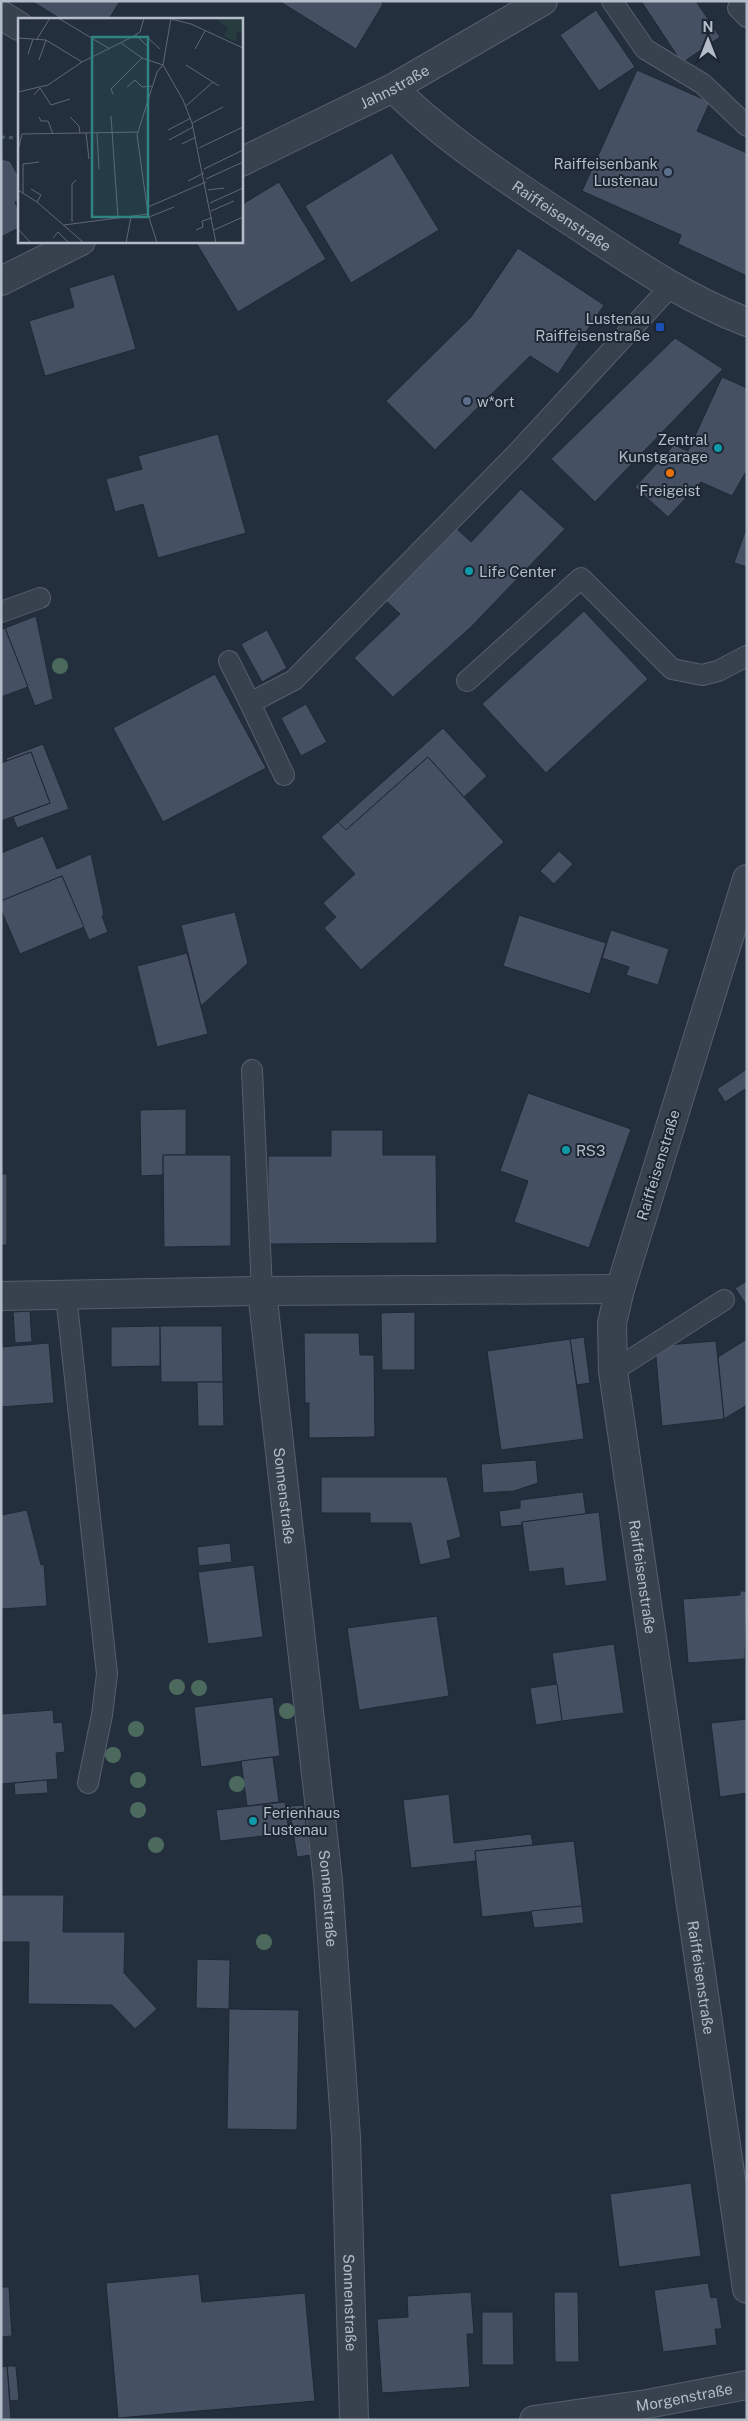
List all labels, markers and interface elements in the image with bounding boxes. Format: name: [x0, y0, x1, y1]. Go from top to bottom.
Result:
north arrow: [683, 15, 733, 65]
inset map: [18, 18, 242, 242]
text: N: [703, 19, 713, 35]
street label: Jahnstraße: [357, 61, 432, 111]
place label: Raiffeisenbank Lustenau: [553, 155, 658, 189]
marker: Raiffeisenbank Lustenau: [662, 166, 674, 178]
street label: Raiffeisenstraße: [509, 177, 615, 254]
place label: Lustenau Raiffeisenstraße: [535, 310, 650, 344]
marker: Lustenau Raiffeisenstraße: [654, 321, 666, 333]
place label: w*ort: [477, 393, 515, 410]
marker: w*ort: [461, 395, 473, 407]
place label: Zentral Kunstgarage: [619, 431, 708, 465]
marker: Zentral Kunstgarage: [712, 442, 724, 454]
marker: Freigeist: [664, 467, 676, 479]
place label: Freigeist: [639, 482, 701, 499]
place label: Life Center: [479, 563, 557, 580]
marker: Life Center: [463, 565, 475, 577]
street label: Raiffeisenstraße: [633, 1108, 683, 1222]
place label: RS3: [576, 1142, 605, 1159]
marker: RS3: [560, 1144, 572, 1156]
street label: Sonnenstraße: [271, 1446, 299, 1545]
street label: Raiffeisenstraße: [626, 1519, 660, 1635]
place label: Ferienhaus Lustenau: [263, 1804, 340, 1838]
marker: Ferienhaus Lustenau: [247, 1815, 259, 1827]
street label: Sonnenstraße: [316, 1849, 341, 1947]
street label: Raiffeisenstraße: [685, 1919, 718, 2035]
street label: Sonnenstraße: [341, 2254, 361, 2352]
street label: Morgenstraße: [635, 2379, 734, 2414]

